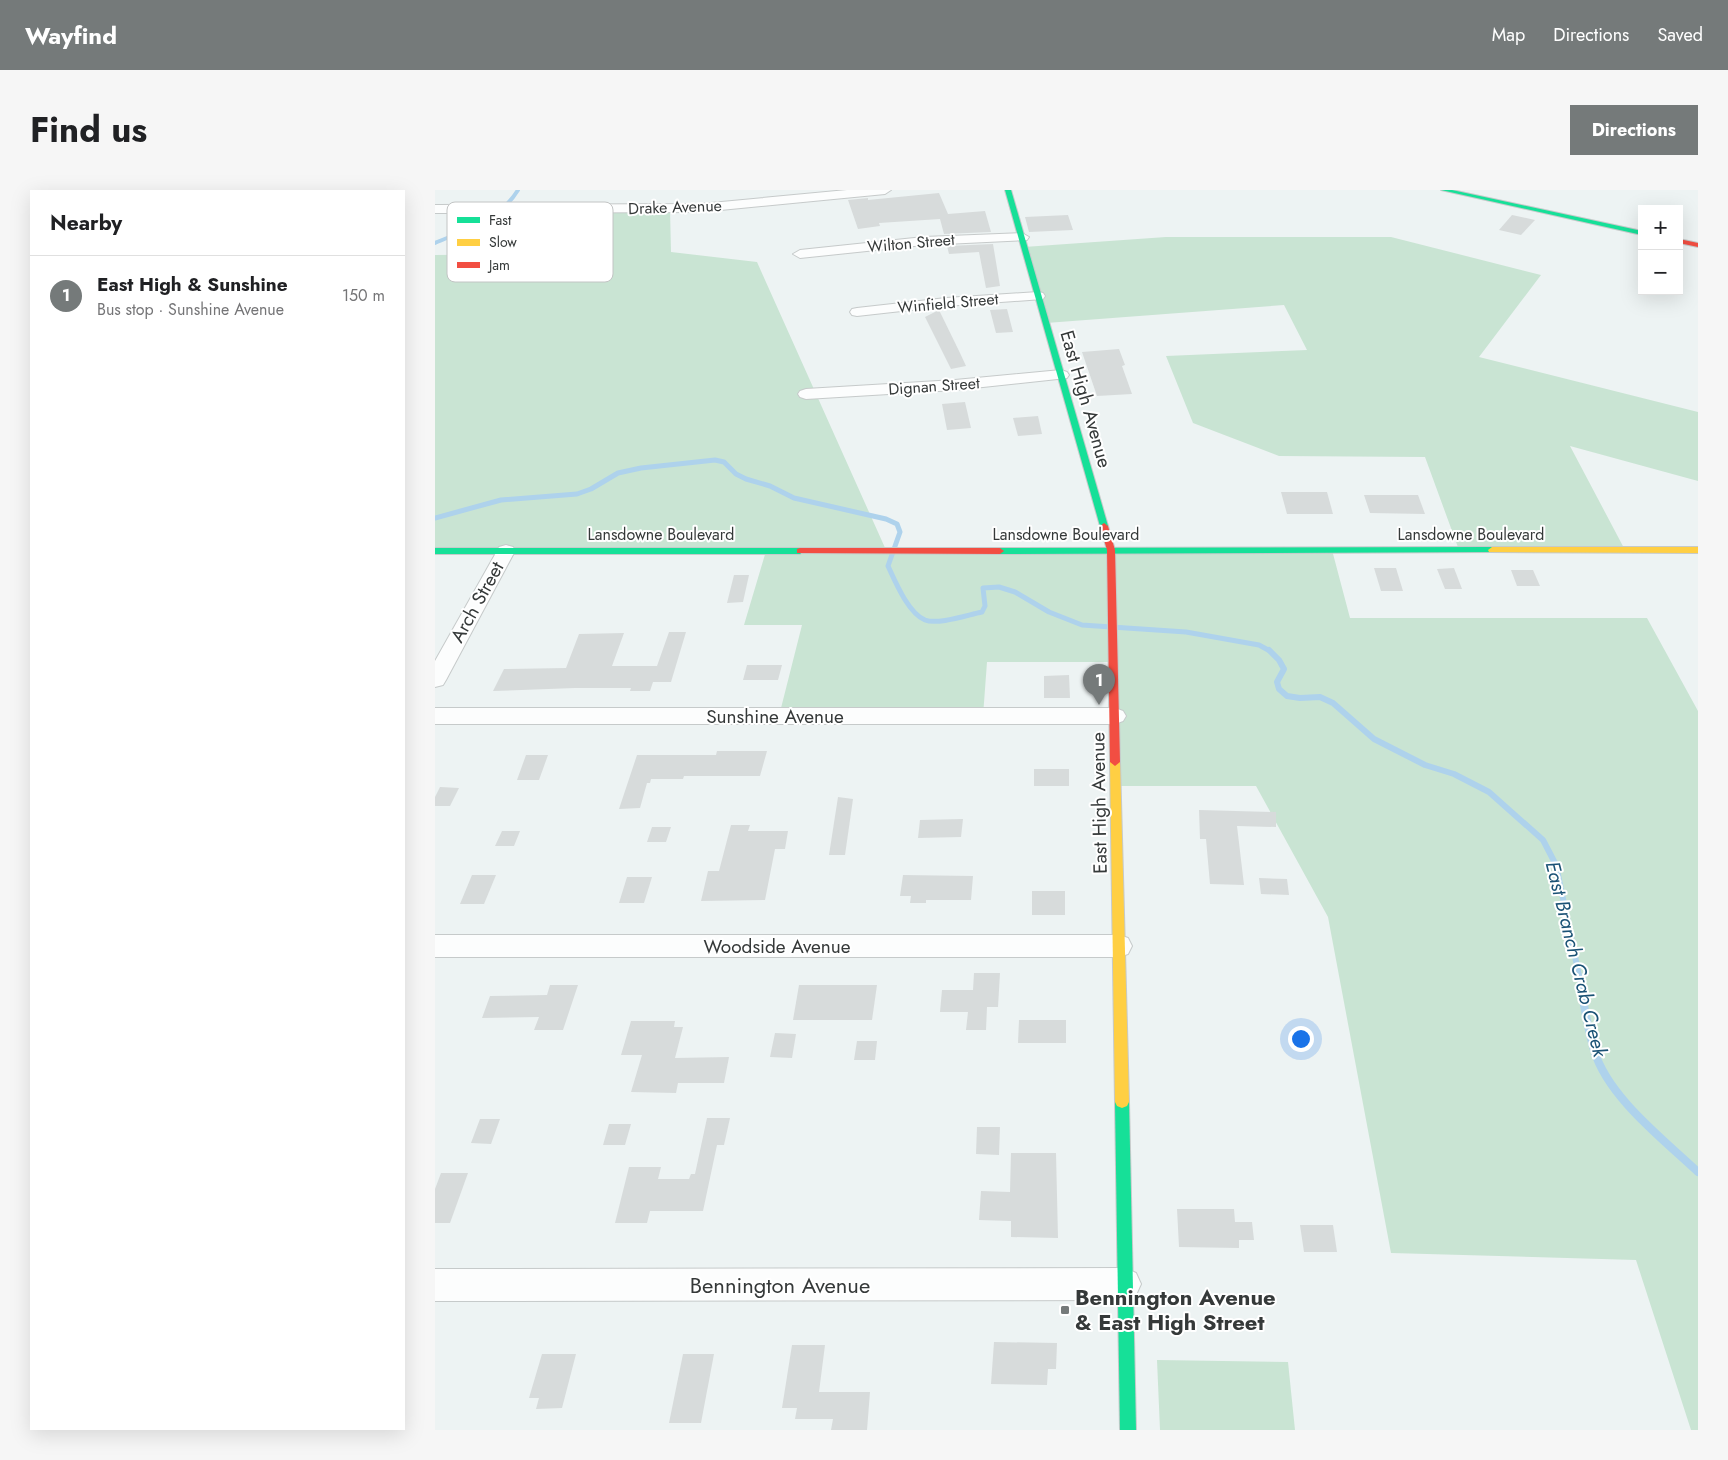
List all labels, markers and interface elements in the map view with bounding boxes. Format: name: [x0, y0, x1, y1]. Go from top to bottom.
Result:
text: Wayfind: [25, 18, 117, 53]
text: Map: [1492, 22, 1525, 48]
text: Directions: [1553, 22, 1629, 48]
text: Saved: [1657, 22, 1703, 48]
text: Find us: [30, 105, 147, 155]
button: Directions: [1570, 105, 1698, 155]
street label: Drake Avenue: [628, 194, 722, 220]
legend: [447, 202, 613, 282]
map controls: [1638, 205, 1683, 295]
button: +: [1638, 205, 1683, 250]
text: Nearby: [50, 208, 122, 238]
text: Fast: [489, 210, 512, 230]
street label: Wilton Street: [866, 228, 956, 258]
text: Slow: [489, 232, 517, 252]
button: −: [1638, 250, 1683, 295]
text: Jam: [487, 255, 510, 275]
text: East High & Sunshine: [97, 271, 288, 298]
text: 1: [62, 284, 70, 307]
text: 150 m: [342, 284, 385, 307]
street label: Winfield Street: [897, 287, 1000, 319]
text: Bus stop · Sunshine Avenue: [97, 298, 284, 321]
street label: East High Avenue: [1053, 327, 1119, 471]
street label: Dignan Street: [887, 371, 981, 401]
street label: Lansdowne Boulevard: [588, 523, 734, 546]
street label: Lansdowne Boulevard: [993, 523, 1139, 546]
street label: Lansdowne Boulevard: [1398, 523, 1544, 546]
street label: Arch Street: [444, 556, 511, 647]
pin: 1: [1083, 664, 1115, 705]
street label: Sunshine Avenue: [706, 703, 844, 730]
street label: East High Avenue: [1084, 732, 1114, 874]
water label: East Branch Crab Creek: [1538, 858, 1615, 1061]
street label: Woodside Avenue: [704, 933, 851, 960]
your location: [1288, 1026, 1314, 1052]
street label: Bennington Avenue: [690, 1269, 870, 1301]
place label: Bennington Avenue & East High Street: [1075, 1281, 1276, 1338]
marker: Bennington Avenue & East High Street: [1059, 1304, 1071, 1316]

